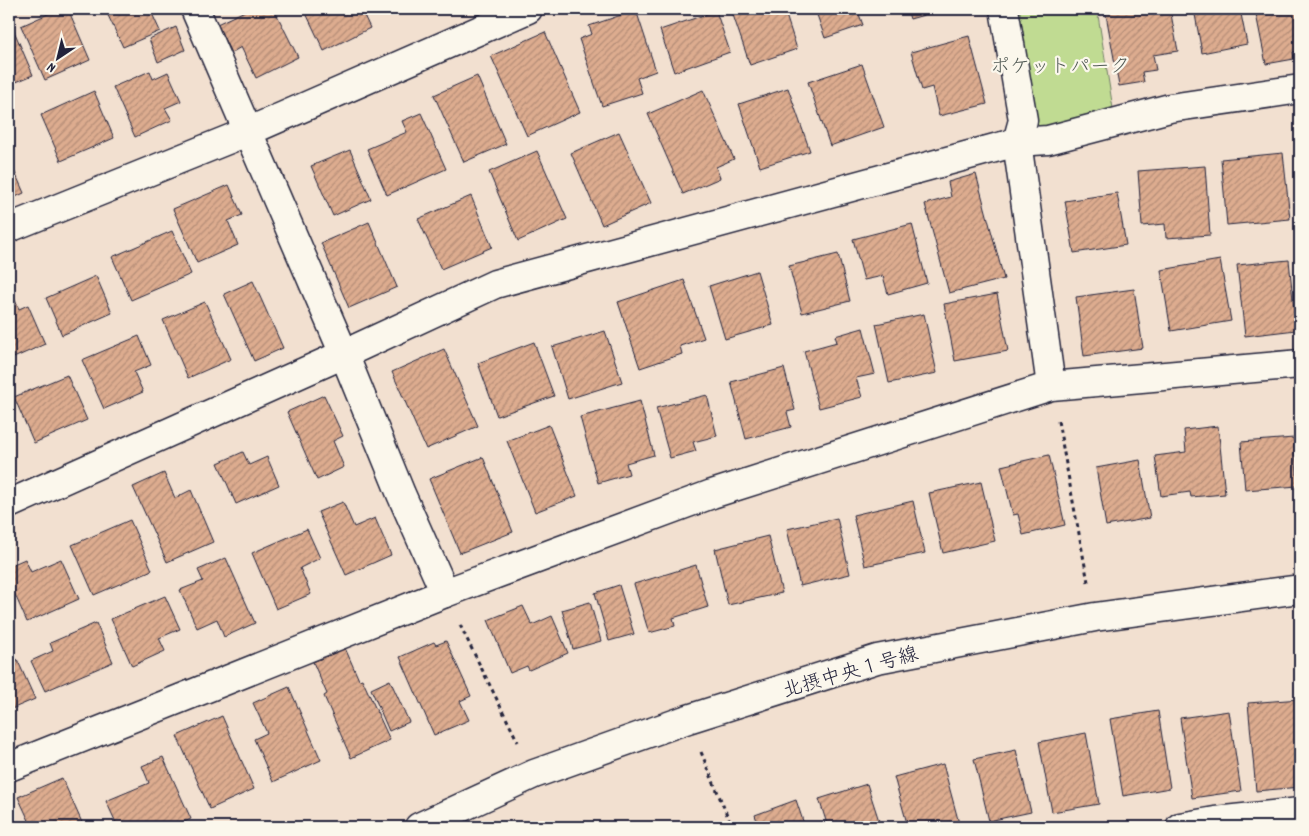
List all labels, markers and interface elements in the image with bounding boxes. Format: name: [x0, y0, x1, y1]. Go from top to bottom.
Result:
north arrow: [32, 32, 82, 82]
park label: ポケットパーク: [990, 54, 1130, 82]
text: N: [43, 57, 60, 77]
street label: 北摂中央１号線: [780, 641, 922, 707]

